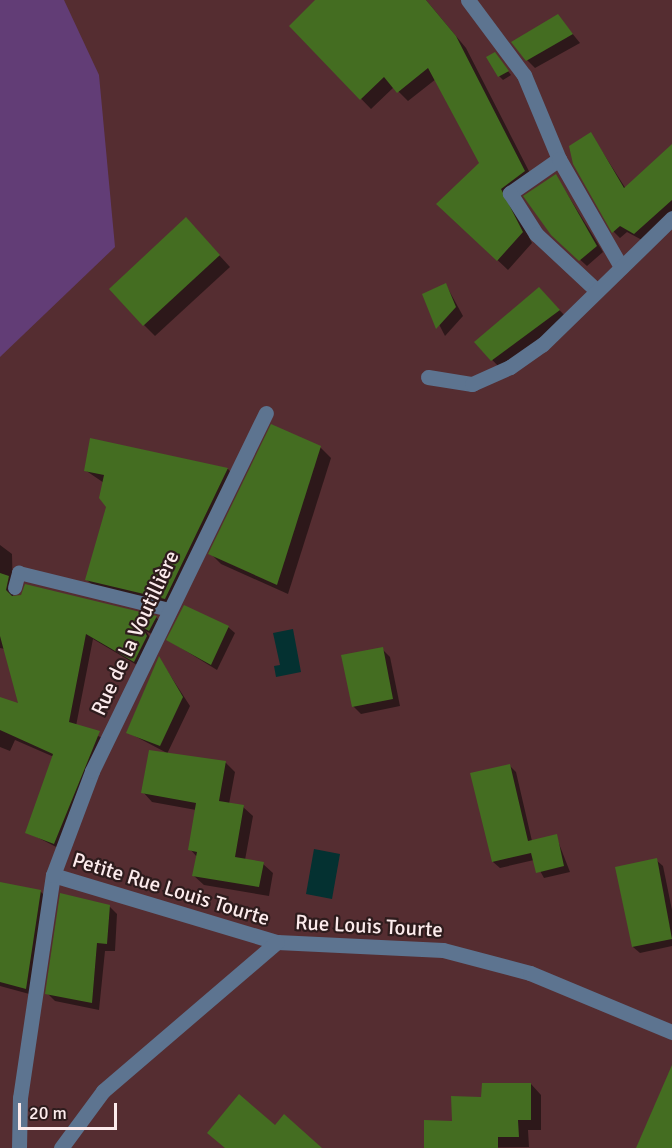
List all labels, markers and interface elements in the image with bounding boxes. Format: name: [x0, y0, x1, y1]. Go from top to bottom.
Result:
street label: Rue de la Voutillière: [86, 547, 184, 719]
street label: Petite Rue Louis Tourte: [69, 847, 273, 931]
street label: Rue Louis Tourte: [295, 910, 443, 942]
scale bar: [21, 1091, 120, 1129]
text: 20 m: [29, 1102, 67, 1124]

